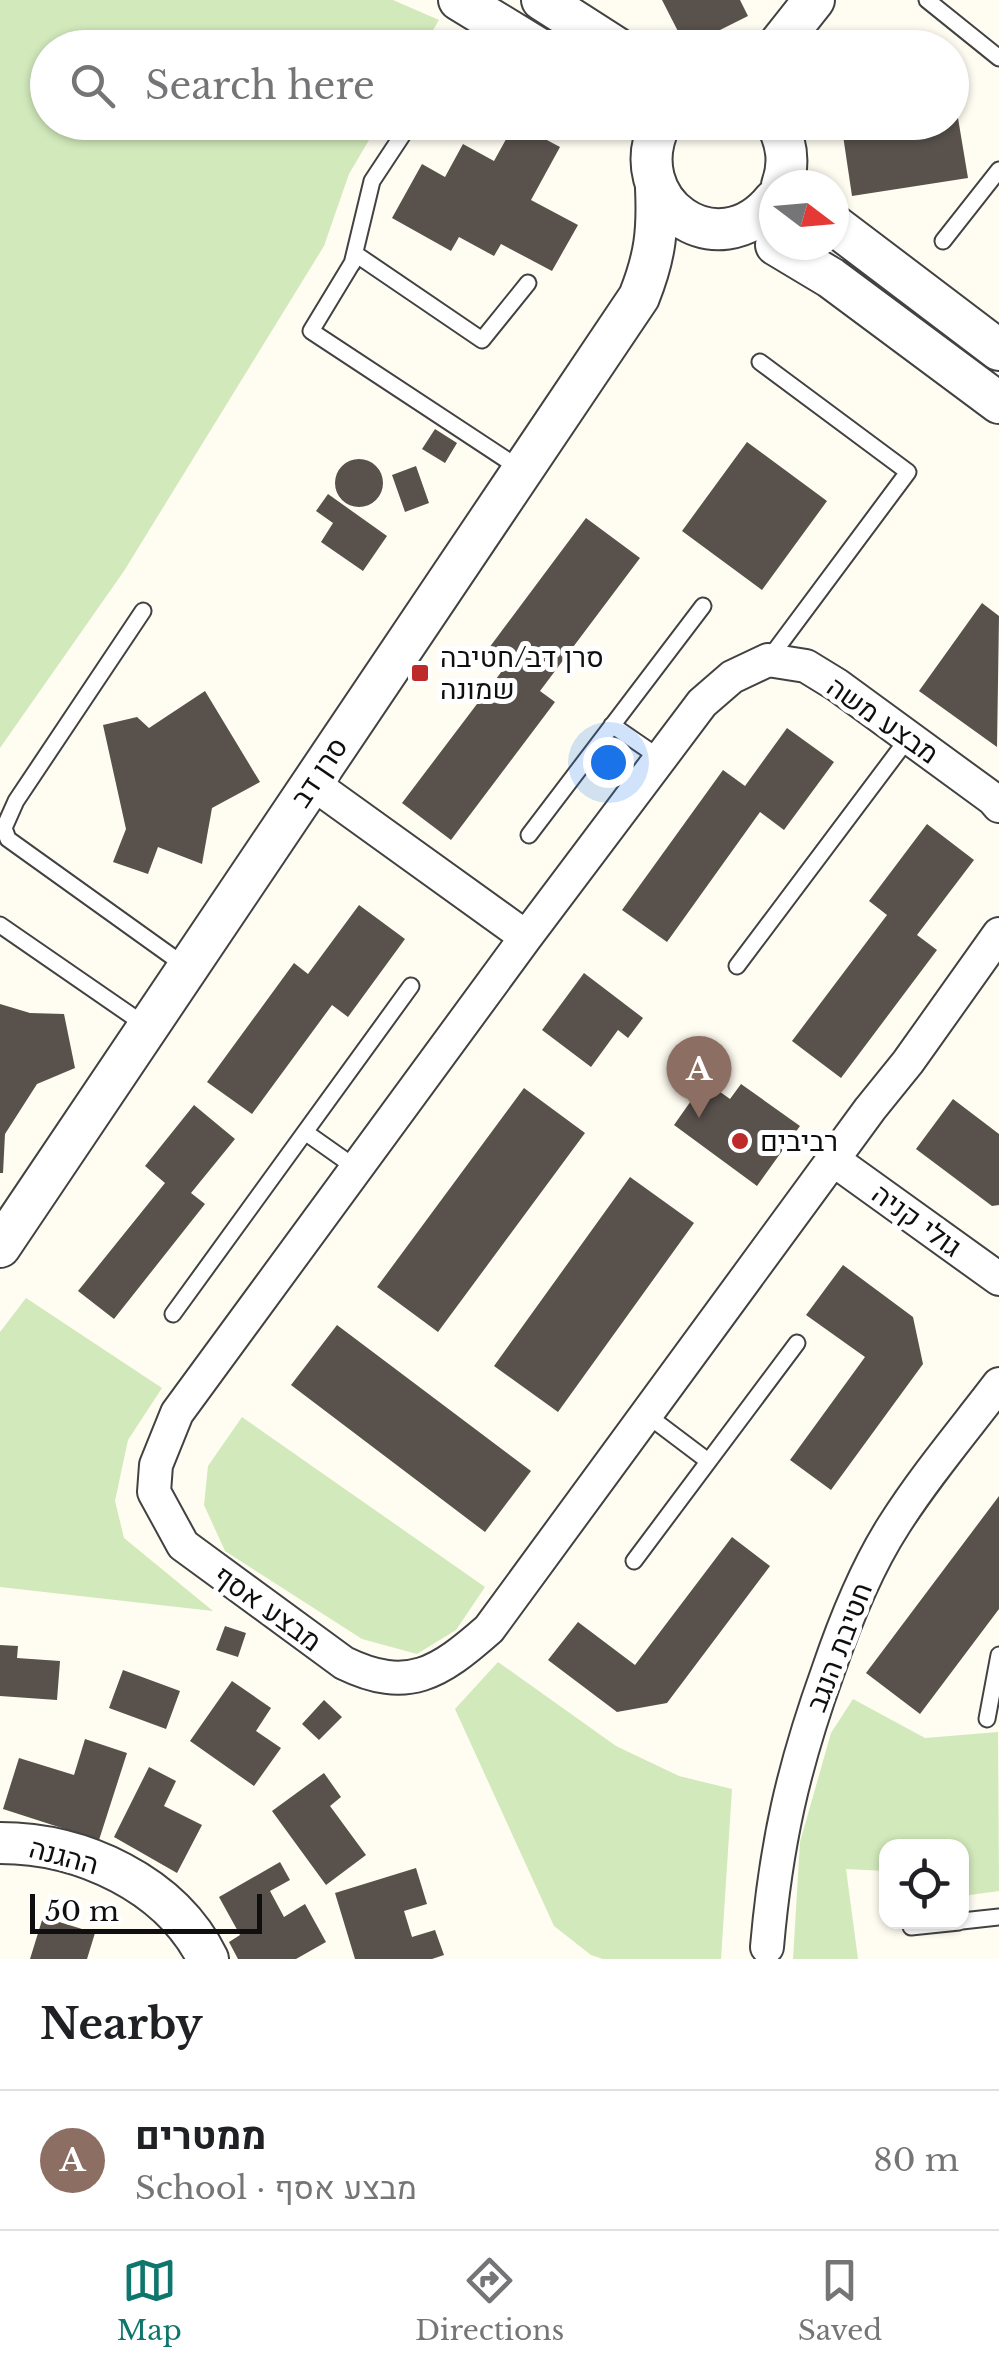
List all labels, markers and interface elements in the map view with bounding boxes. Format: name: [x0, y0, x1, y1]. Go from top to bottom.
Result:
search box: [30, 30, 969, 140]
icon: search: [65, 58, 120, 113]
text: Search here: [145, 62, 375, 109]
north arrow: [759, 170, 849, 260]
place label: סרן דב/חטיבה שמונה: [440, 640, 604, 707]
marker: סרן דב/חטיבה שמונה: [409, 662, 431, 684]
street label: מבצע משה: [820, 669, 945, 772]
street label: סרן דב: [283, 731, 355, 814]
your location: [583, 737, 634, 788]
pin: A: [666, 1036, 732, 1118]
place label: רביבים: [760, 1124, 838, 1159]
marker: רביבים: [729, 1130, 751, 1152]
street label: גולי קניה: [865, 1176, 968, 1265]
street label: מבצע אסף: [207, 1558, 328, 1659]
street label: חטיבת הנגב: [799, 1578, 880, 1717]
street label: ההגנה: [25, 1830, 102, 1882]
map controls: [879, 1839, 969, 1929]
button: locate: [879, 1839, 969, 1929]
scale bar: [30, 1889, 262, 1934]
text: 50 m: [45, 1894, 119, 1929]
text: Nearby: [40, 1998, 203, 2050]
text: ממטרים: [135, 2112, 266, 2159]
text: A: [60, 2140, 85, 2180]
text: 80 m: [873, 2140, 959, 2180]
text: School · מבצע אסף: [135, 2168, 417, 2208]
tab: Map: [117, 2253, 182, 2348]
tab: Directions: [415, 2253, 564, 2348]
tab: Saved: [798, 2253, 882, 2348]

